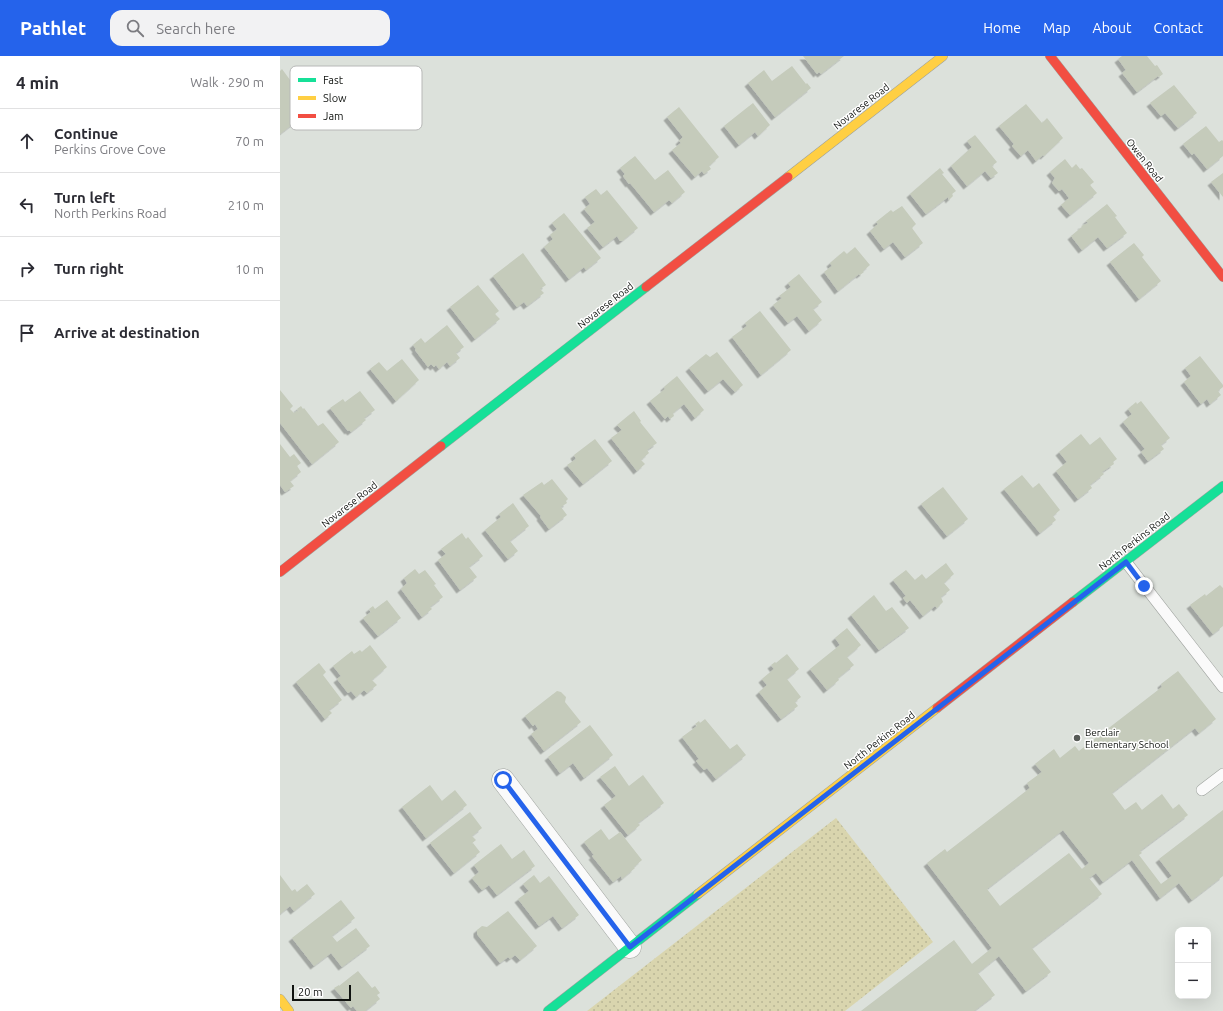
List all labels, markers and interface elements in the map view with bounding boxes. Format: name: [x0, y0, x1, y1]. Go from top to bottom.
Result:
search box: [110, 10, 390, 46]
text: Pathlet: [20, 17, 86, 39]
icon: search: [124, 17, 146, 39]
text: Search here: [156, 20, 236, 37]
text: Home: [983, 20, 1021, 36]
text: Map: [1043, 20, 1071, 36]
text: About: [1093, 20, 1132, 36]
text: Contact: [1154, 20, 1203, 36]
legend: [290, 66, 422, 130]
text: 4 min: [16, 73, 59, 92]
text: Fast: [323, 74, 344, 86]
text: Walk · 290 m: [190, 75, 264, 89]
street label: Novarese Road: [831, 81, 891, 132]
text: Slow: [323, 92, 347, 104]
text: Jam: [323, 110, 344, 122]
text: Continue: [54, 125, 118, 142]
icon: ahead: [16, 130, 38, 152]
text: 70 m: [235, 134, 264, 148]
street label: Owen Road: [1124, 136, 1165, 184]
text: Perkins Grove Cove: [54, 142, 166, 156]
text: Turn left: [54, 189, 115, 206]
icon: left: [16, 194, 38, 216]
text: 210 m: [228, 198, 264, 212]
text: North Perkins Road: [54, 206, 167, 220]
icon: right: [16, 258, 38, 280]
text: Turn right: [54, 260, 124, 277]
text: 10 m: [235, 262, 264, 276]
street label: Novarese Road: [575, 280, 635, 331]
icon: arrive: [16, 322, 38, 344]
text: Arrive at destination: [54, 324, 200, 341]
street label: Novarese Road: [319, 479, 379, 530]
street label: North Perkins Road: [1097, 510, 1172, 572]
route end: [1135, 577, 1153, 595]
street label: North Perkins Road: [842, 709, 917, 771]
place label: Berclair Elementary School: [1085, 727, 1169, 750]
marker: Berclair Elementary School: [1072, 733, 1082, 743]
route start: [494, 771, 512, 789]
map controls: [1175, 927, 1211, 999]
button: +: [1175, 927, 1211, 963]
button: −: [1175, 963, 1211, 999]
scale bar: [292, 983, 351, 1002]
text: 20 m: [298, 986, 322, 998]

